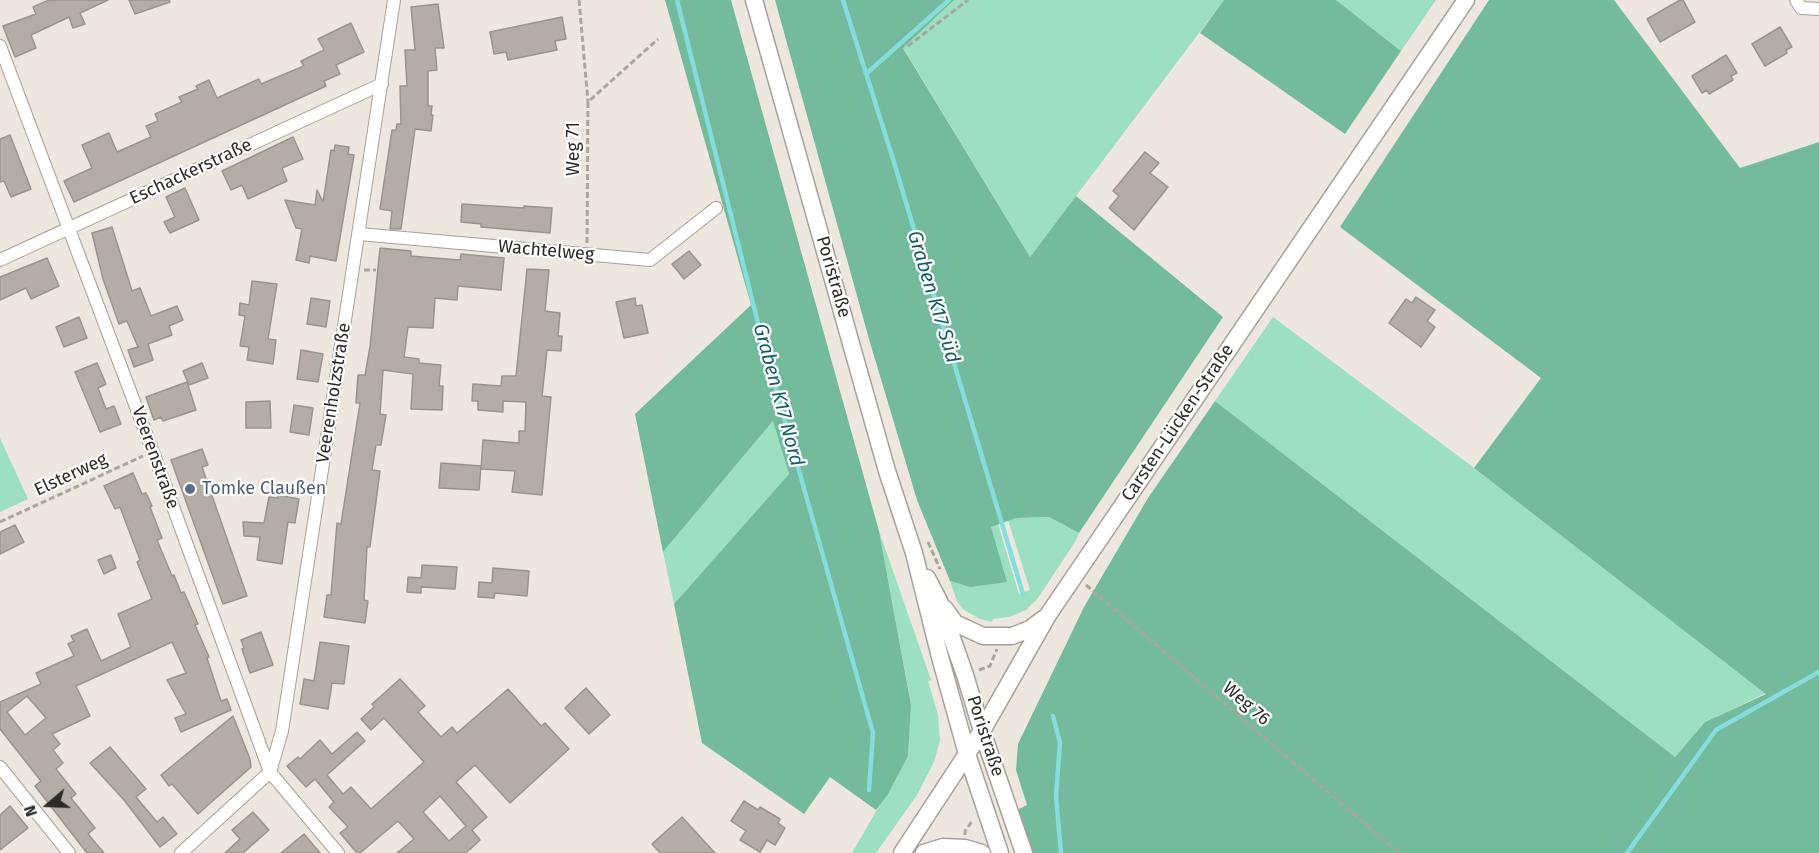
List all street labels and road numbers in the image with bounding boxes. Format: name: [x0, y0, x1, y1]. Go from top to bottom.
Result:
street label: Weg 71: [563, 122, 585, 176]
street label: Eschackerstraße: [126, 134, 256, 210]
street label: Poristraße: [811, 234, 855, 320]
street label: Wachtelweg: [497, 236, 595, 266]
street label: Veerenholzstraße: [312, 321, 356, 465]
street label: Carsten-Lücken-Straße: [1117, 340, 1239, 506]
street label: Veerenstraße: [126, 404, 184, 512]
street label: Elsterweg: [31, 449, 111, 501]
street label: Weg 76: [1218, 678, 1274, 730]
street label: Poristraße: [962, 693, 1008, 779]

